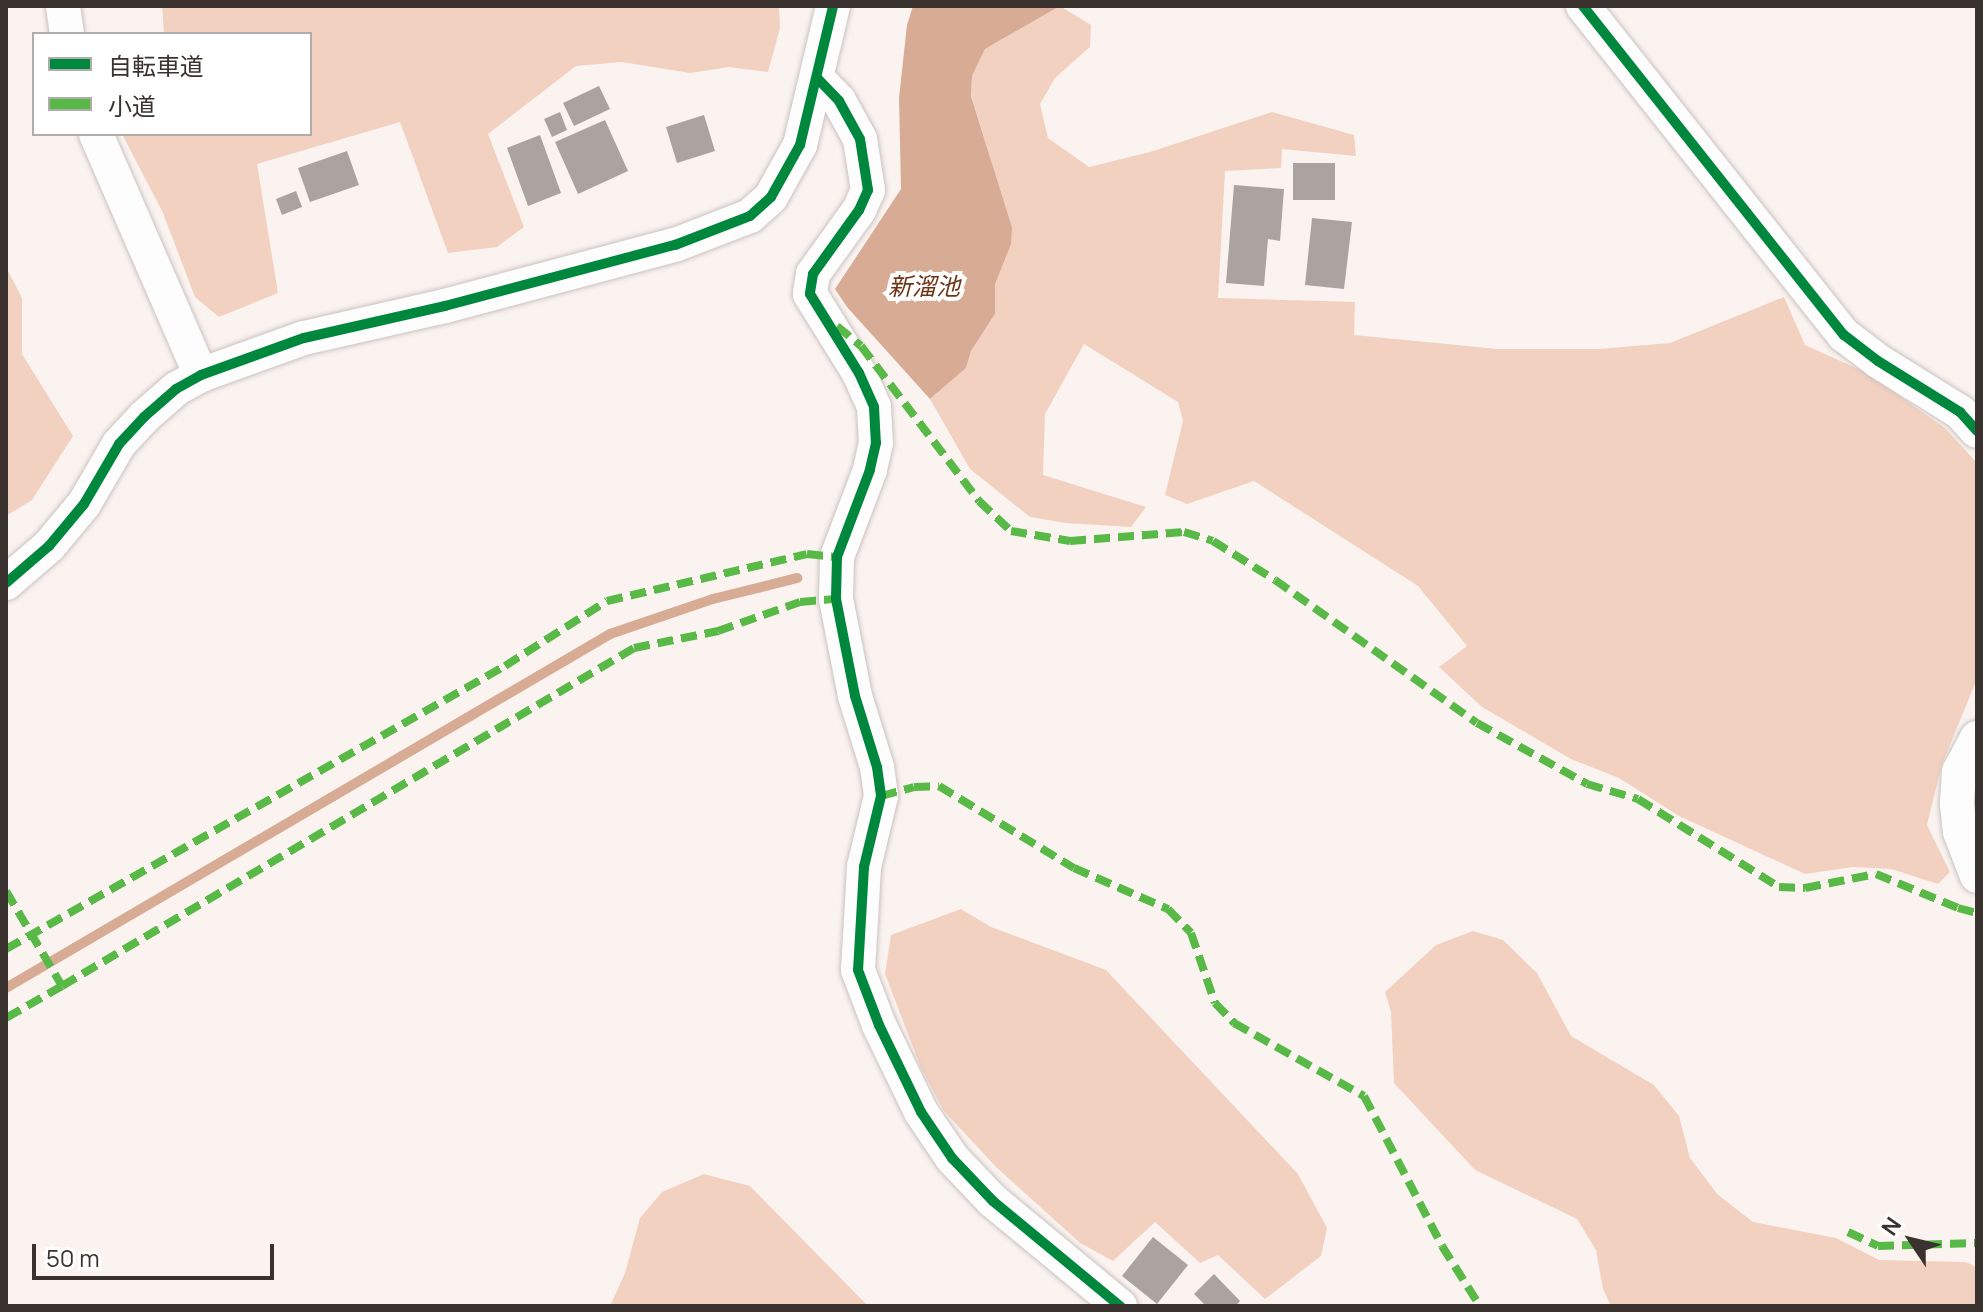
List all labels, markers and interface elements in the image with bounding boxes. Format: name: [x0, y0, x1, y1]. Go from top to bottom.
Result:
legend: [32, 32, 312, 136]
text: 自転車道: [108, 49, 204, 82]
text: 小道: [108, 89, 156, 122]
water label: 新溜池: [888, 272, 960, 300]
north arrow: [1871, 1200, 1951, 1280]
text: N: [1875, 1211, 1908, 1241]
scale bar: [36, 1228, 278, 1278]
text: 50 m: [46, 1241, 100, 1274]

